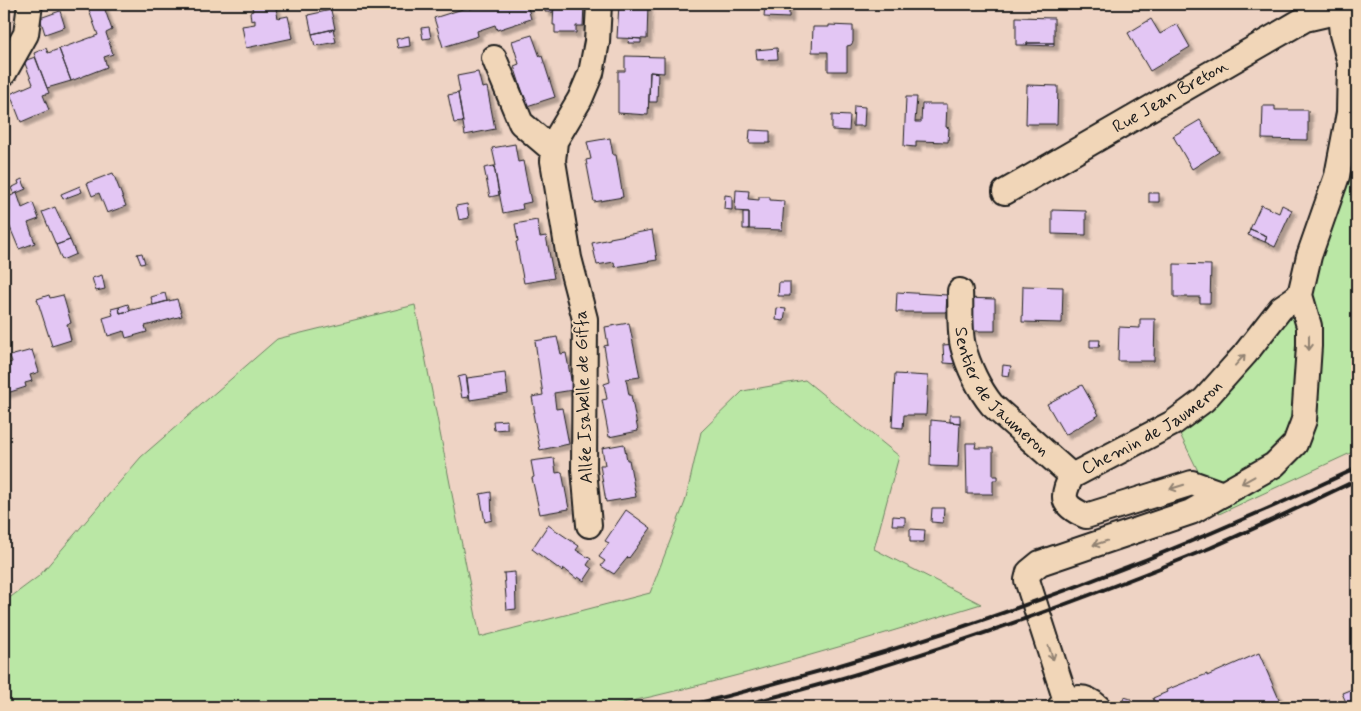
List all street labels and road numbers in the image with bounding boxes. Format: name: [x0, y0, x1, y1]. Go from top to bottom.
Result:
street label: Rue Jean Breton: [1108, 54, 1233, 139]
street label: Allée Isabelle de Giffa: [569, 310, 599, 484]
street label: Sentier de Jaumeron: [949, 326, 1054, 462]
street label: Chemin de Jaumeron: [1077, 375, 1228, 481]

